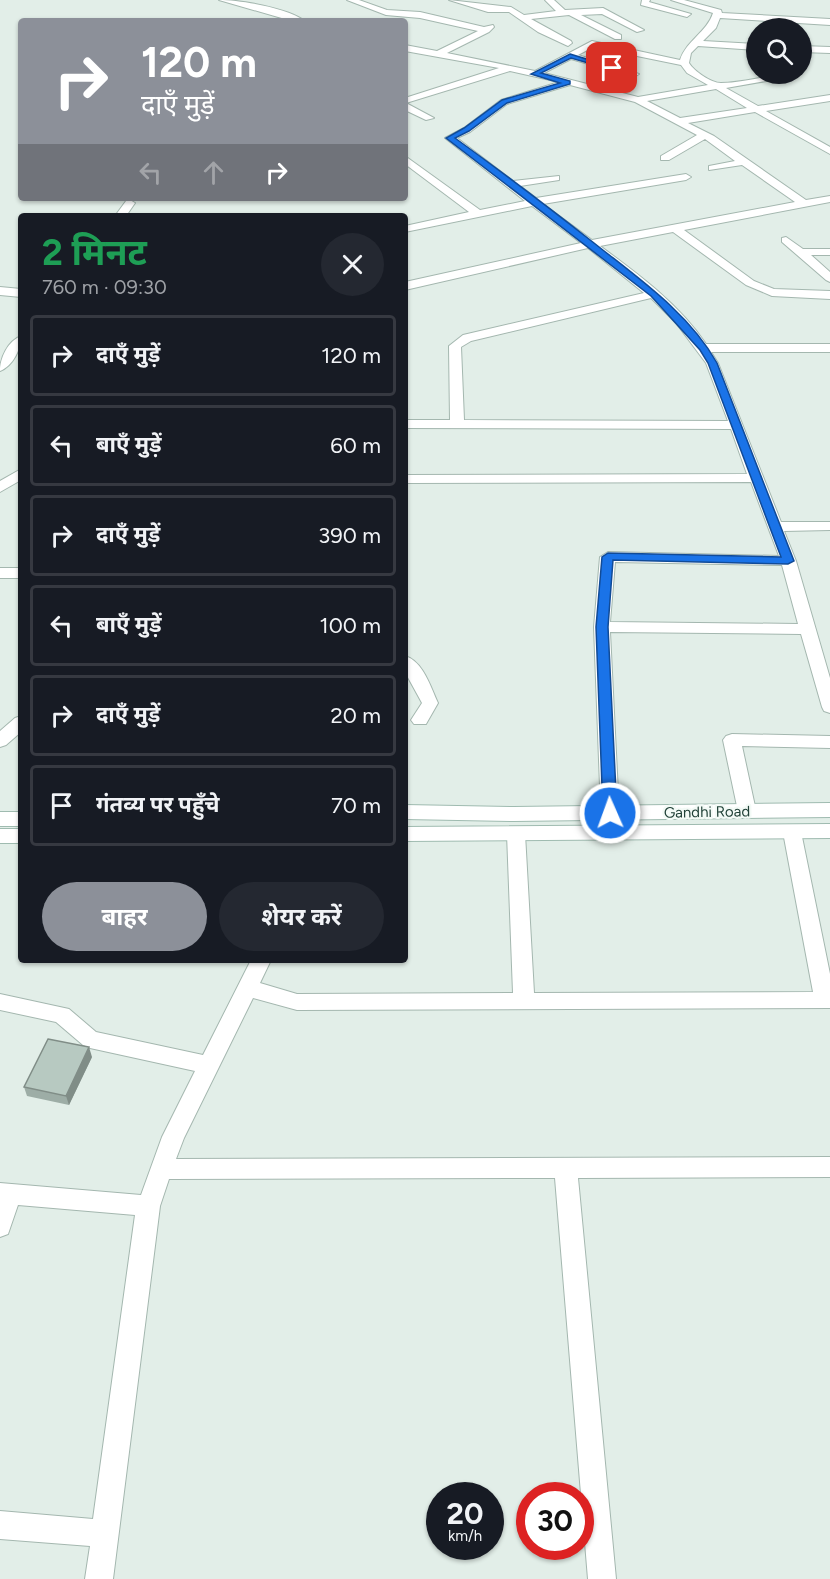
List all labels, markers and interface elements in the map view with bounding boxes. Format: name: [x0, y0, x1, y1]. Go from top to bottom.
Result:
map controls: [746, 18, 812, 84]
button: search: [746, 18, 812, 84]
text: 120 m: [141, 37, 257, 88]
icon: right: [42, 42, 120, 120]
pin: [586, 42, 637, 93]
icon: arrive: [595, 51, 628, 84]
text: दाएँ मुड़ें: [141, 88, 215, 121]
icon: left: [134, 156, 167, 189]
icon: ahead: [197, 156, 230, 189]
icon: right: [260, 156, 293, 189]
text: 2 मिनट: [42, 231, 147, 274]
button: close: [321, 233, 384, 296]
text: 760 m · 09:30: [42, 275, 167, 299]
icon: right: [45, 339, 78, 372]
text: दाएँ मुड़ें: [96, 341, 160, 368]
text: 120 m: [321, 342, 381, 369]
icon: left: [45, 429, 78, 462]
text: बाएँ मुड़ें: [96, 431, 162, 458]
text: 60 m: [330, 432, 381, 459]
icon: right: [45, 519, 78, 552]
text: दाएँ मुड़ें: [96, 521, 160, 548]
text: 390 m: [318, 522, 381, 549]
icon: left: [45, 609, 78, 642]
text: बाएँ मुड़ें: [96, 611, 162, 638]
text: 100 m: [320, 612, 381, 639]
icon: right: [45, 699, 78, 732]
text: दाएँ मुड़ें: [96, 701, 160, 728]
text: 20 m: [330, 702, 381, 729]
position arrow: [578, 781, 642, 845]
icon: arrive: [45, 789, 78, 822]
text: गंतव्य पर पहुँचे: [96, 791, 220, 818]
text: 70 m: [331, 792, 381, 819]
street label: Gandhi Road: [664, 802, 750, 822]
button: बाहर: [42, 882, 207, 951]
button: शेयर करें: [219, 882, 384, 951]
speed limit sign: 30: [516, 1482, 594, 1560]
text: 20: [447, 1495, 483, 1532]
text: km/h: [448, 1527, 482, 1545]

